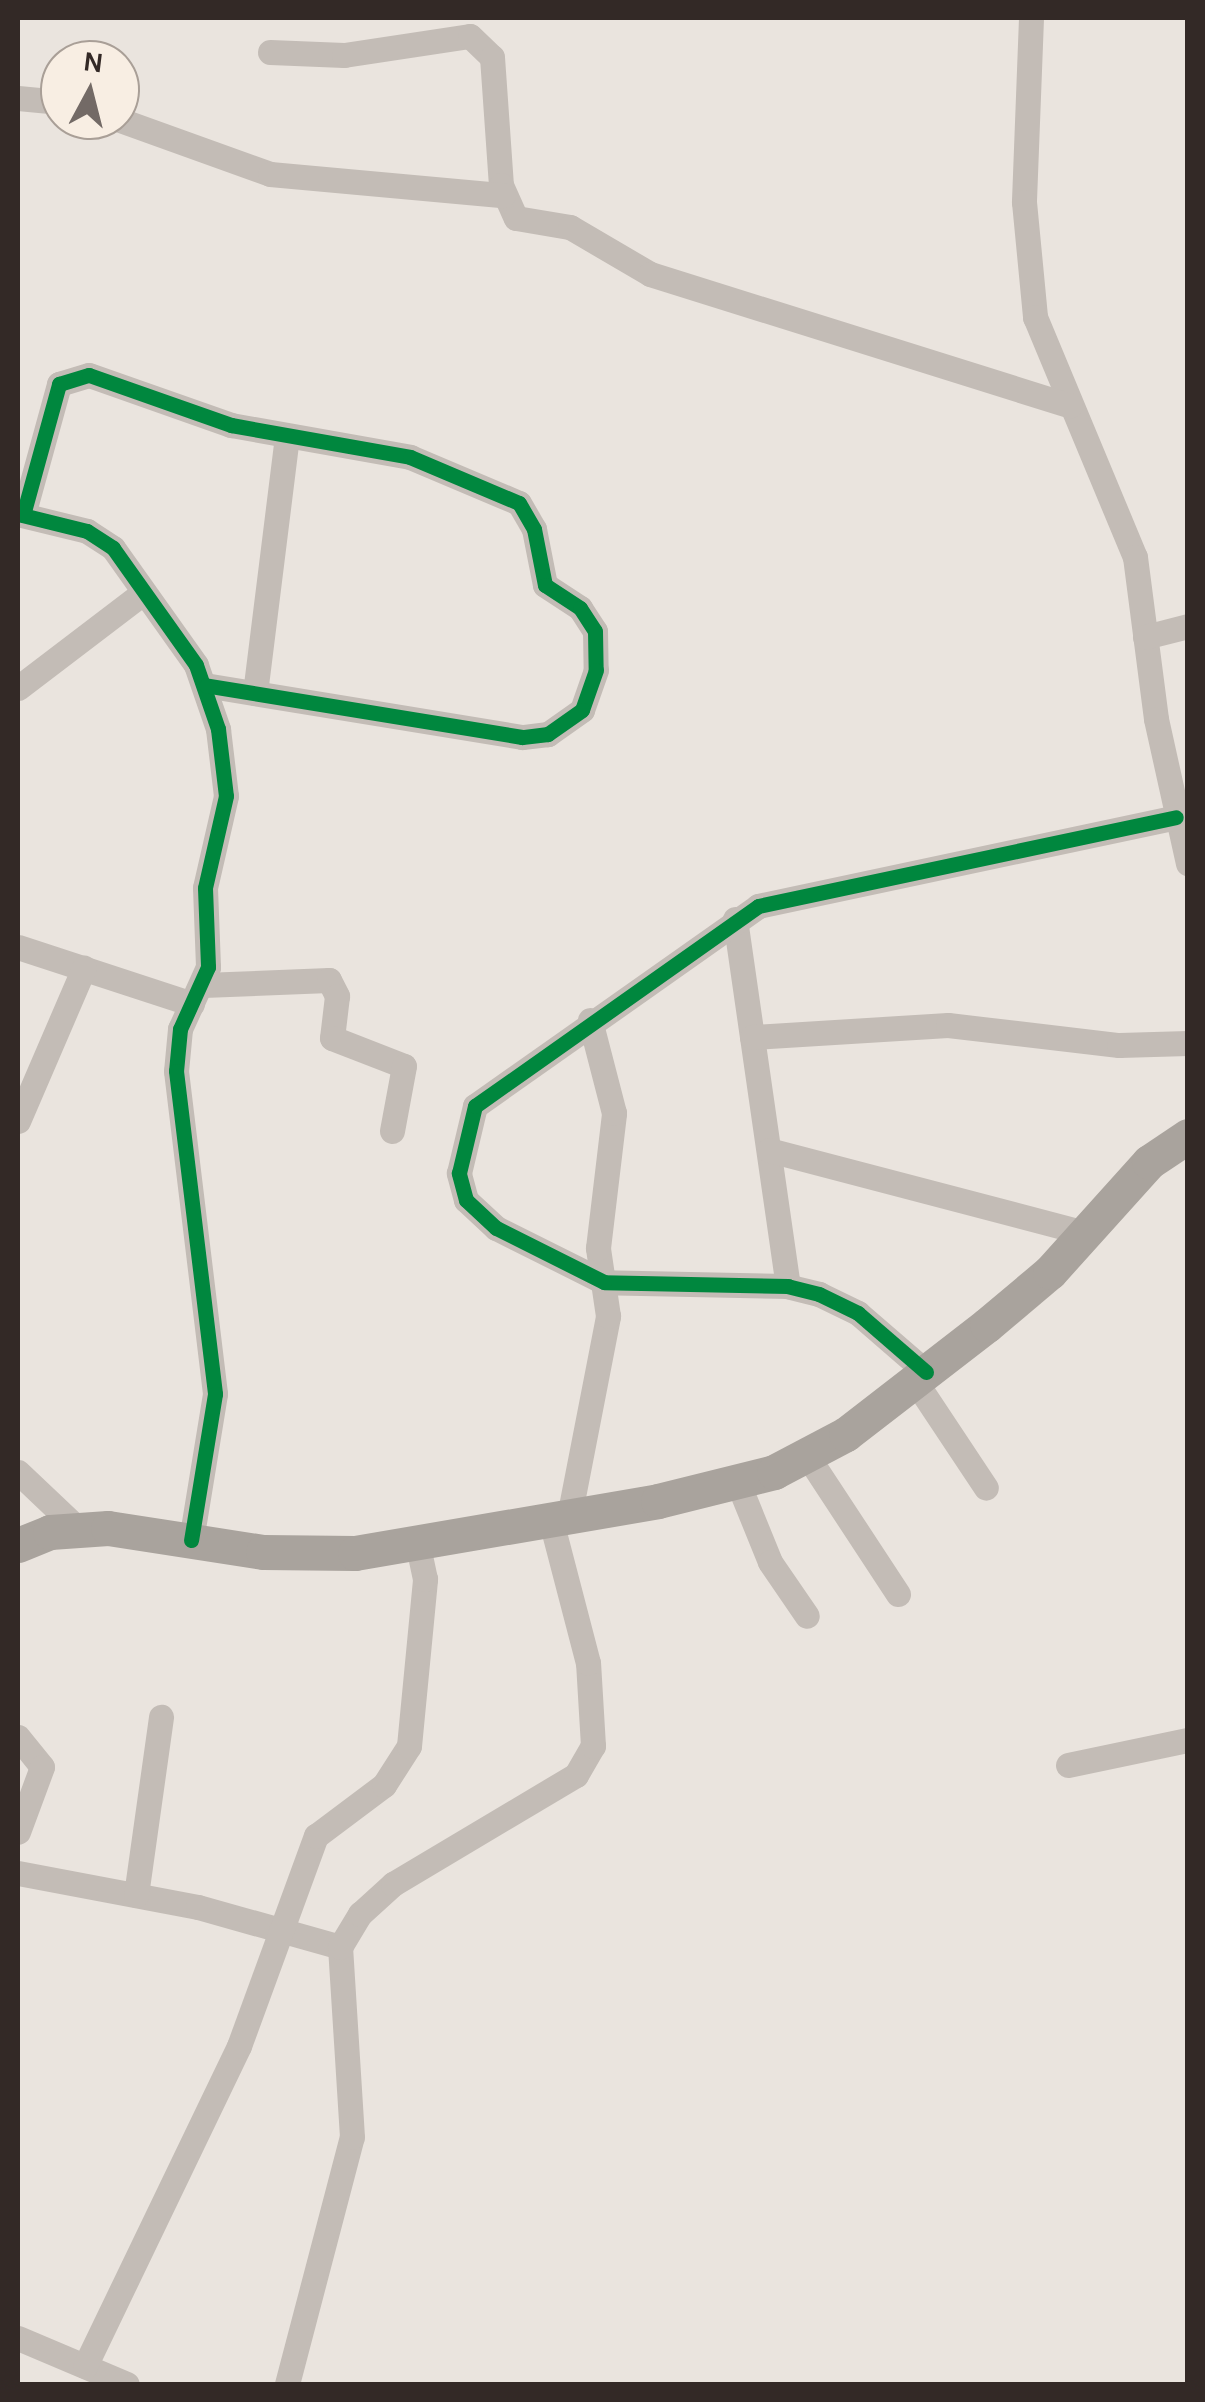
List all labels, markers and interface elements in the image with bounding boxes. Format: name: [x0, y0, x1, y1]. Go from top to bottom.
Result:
north arrow: [40, 40, 140, 140]
text: N: [81, 44, 105, 79]

